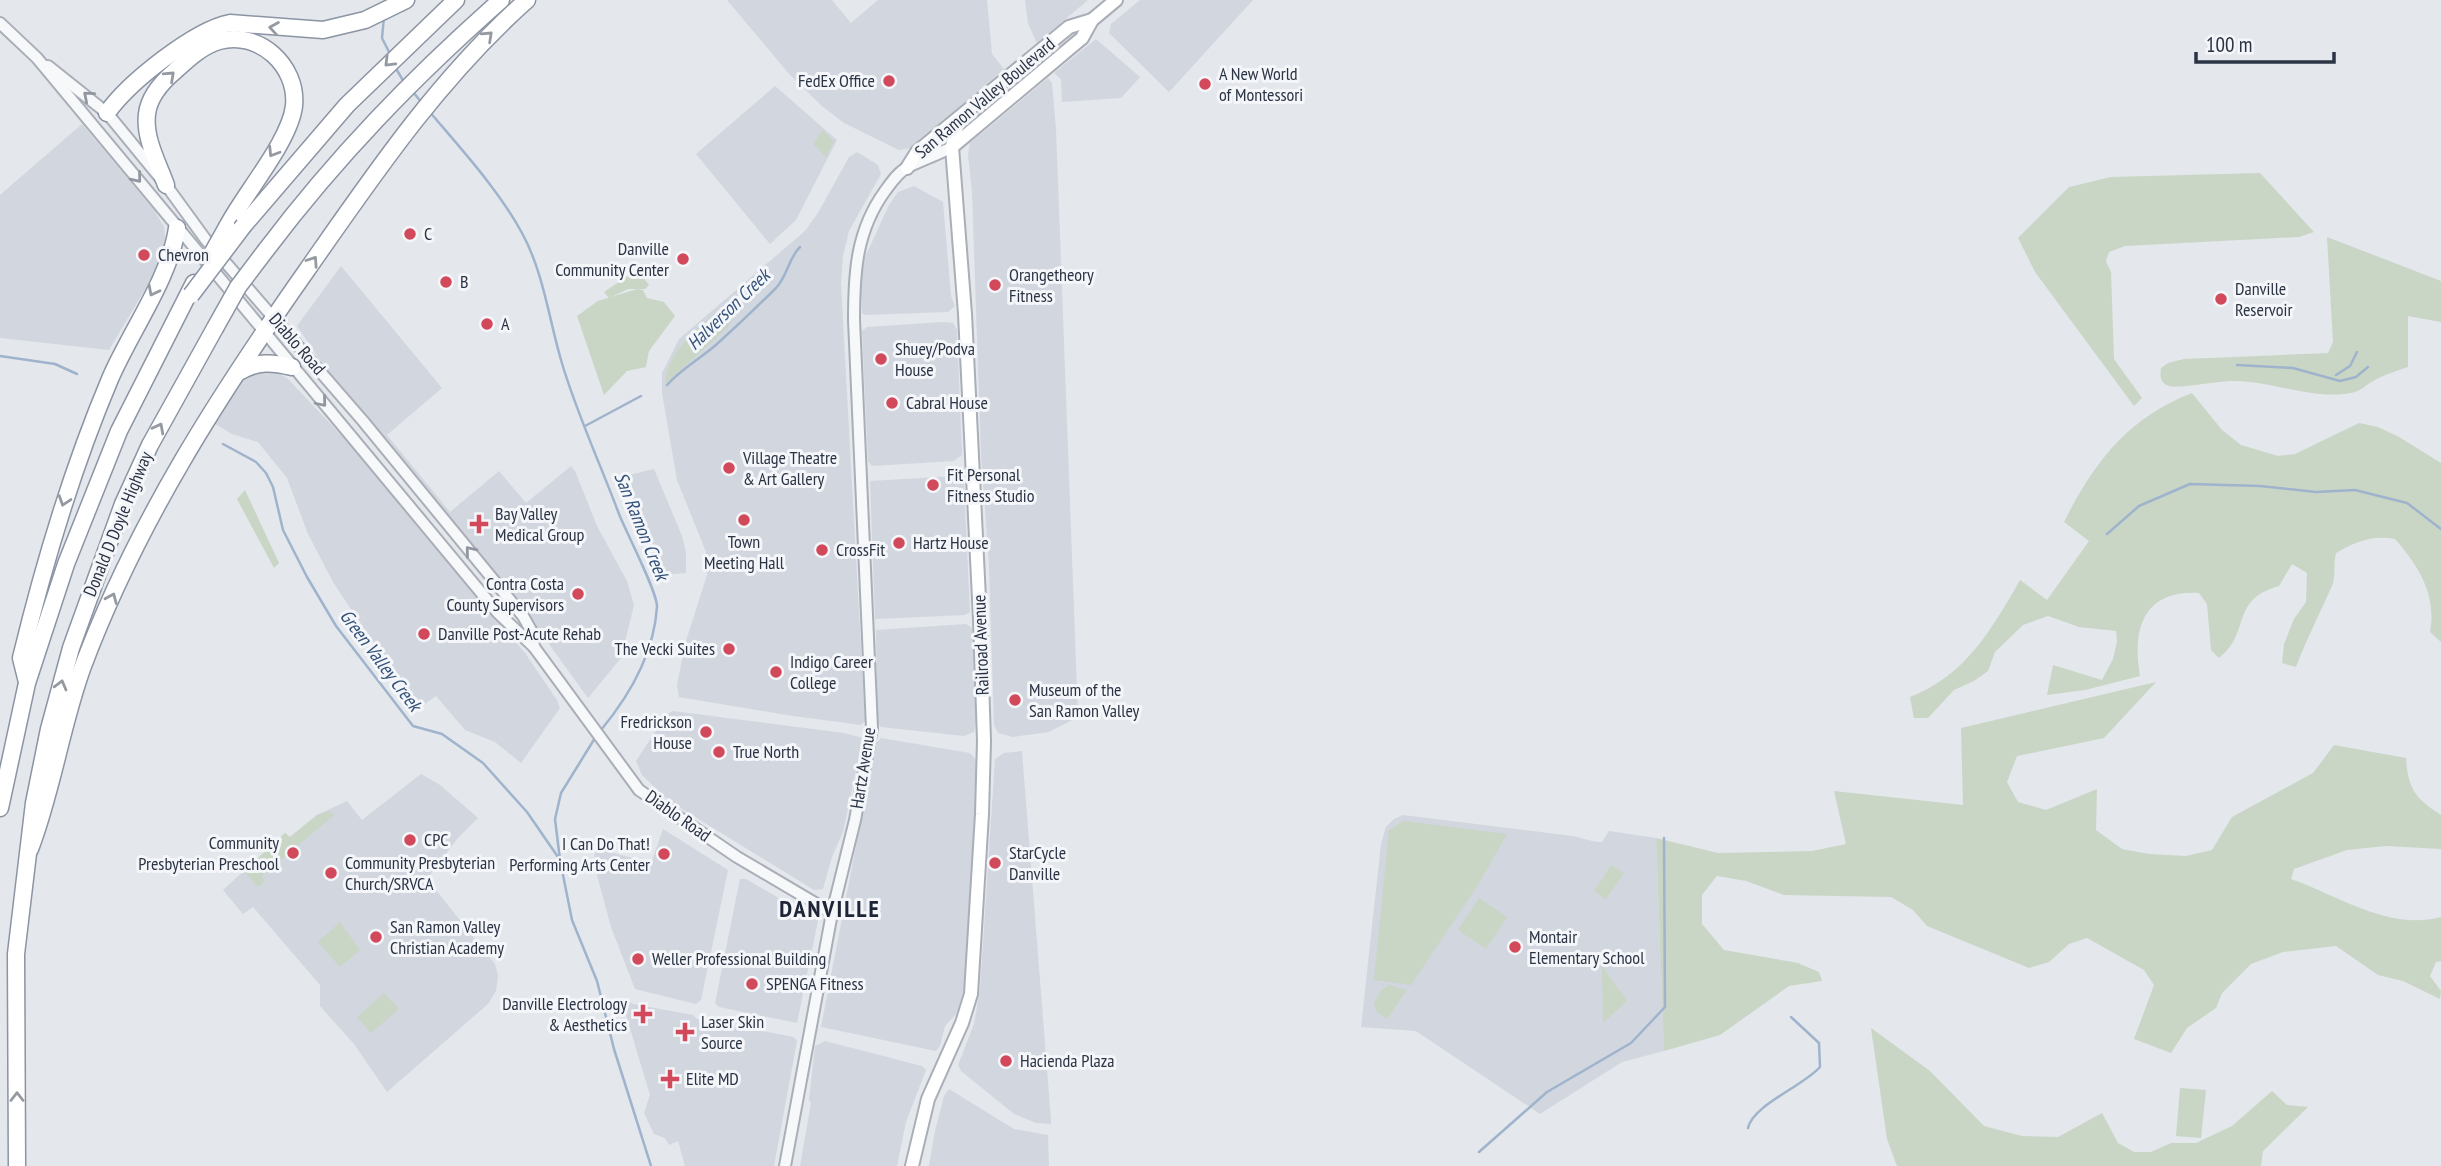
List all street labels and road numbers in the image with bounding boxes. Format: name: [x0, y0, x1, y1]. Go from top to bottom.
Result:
street label: San Ramon Valley Boulevard: [910, 32, 1059, 163]
street label: Diablo Road: [264, 308, 331, 379]
street label: Donald D Doyle Highway: [78, 448, 157, 600]
street label: Railroad Avenue: [967, 594, 994, 696]
street label: Hartz Avenue: [845, 726, 880, 810]
street label: Diablo Road: [641, 785, 716, 846]

